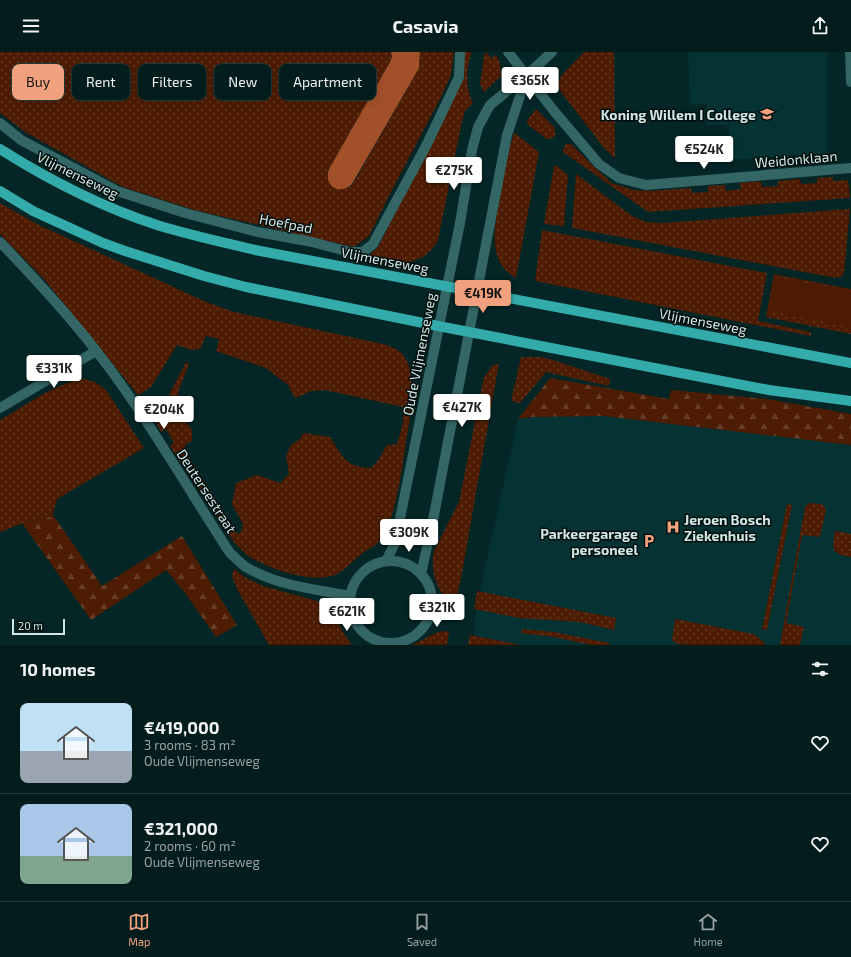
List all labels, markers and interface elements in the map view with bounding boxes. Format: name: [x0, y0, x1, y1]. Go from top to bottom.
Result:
icon: menu: [20, 15, 42, 37]
text: Casavia: [392, 15, 459, 37]
icon: share: [809, 15, 831, 37]
chip: Buy: [12, 64, 64, 100]
chip: Rent: [72, 64, 130, 100]
chip: Filters: [138, 64, 206, 100]
chip: New: [214, 64, 271, 100]
chip: Apartment: [279, 64, 376, 100]
pin: €365K: [502, 67, 558, 101]
text: €365K: [511, 72, 549, 88]
place label: Koning Willem I College: [601, 106, 756, 123]
school or university icon: Koning Willem I College: [759, 106, 775, 122]
pin: €524K: [676, 136, 732, 170]
text: €524K: [684, 141, 724, 157]
street label: Weidonklaan: [754, 147, 838, 171]
street label: Vlijmenseweg: [34, 148, 122, 202]
pin: €275K: [426, 157, 482, 191]
text: €275K: [435, 162, 473, 178]
street label: Hoefpad: [258, 210, 314, 236]
street label: Vlijmenseweg: [340, 243, 430, 277]
pin: €419K: [455, 280, 511, 314]
text: €419K: [464, 285, 502, 301]
street label: Oude Vlijmenseweg: [399, 291, 439, 417]
street label: Vlijmenseweg: [658, 304, 748, 338]
pin: €331K: [26, 355, 82, 389]
text: €331K: [36, 360, 72, 376]
pin: €427K: [434, 394, 490, 428]
pin: €204K: [136, 396, 192, 430]
text: €427K: [442, 399, 482, 415]
text: €204K: [144, 401, 184, 417]
street label: Deutersestraat: [174, 446, 240, 536]
place label: Jeroen Bosch Ziekenhuis: [684, 511, 771, 544]
pin: €309K: [381, 519, 437, 553]
hospital icon: Jeroen Bosch Ziekenhuis: [665, 519, 681, 535]
text: €309K: [389, 524, 429, 540]
place label: Parkeergarage personeel: [540, 525, 638, 558]
parking icon: Parkeergarage personeel: [641, 533, 657, 549]
pin: €321K: [409, 594, 465, 628]
pin: €621K: [319, 598, 375, 632]
text: €321K: [418, 599, 456, 615]
text: €621K: [328, 603, 366, 619]
scale bar: [12, 617, 65, 636]
text: 20 m: [18, 619, 43, 632]
icon: filters: [809, 658, 831, 680]
text: 10 homes: [20, 659, 96, 679]
text: €419,000: [144, 717, 219, 737]
icon: home: [52, 719, 100, 767]
icon: heart: [809, 732, 831, 754]
text: 3 rooms · 83 m²: [144, 737, 236, 753]
text: Oude Vlijmenseweg: [144, 753, 260, 769]
text: €321,000: [144, 818, 218, 838]
icon: home: [52, 820, 100, 868]
icon: heart: [809, 833, 831, 855]
text: 2 rooms · 60 m²: [144, 838, 236, 854]
text: Oude Vlijmenseweg: [144, 854, 260, 870]
tab: Map: [128, 911, 150, 948]
tab: Saved: [407, 911, 437, 948]
tab: Home: [694, 911, 723, 948]

